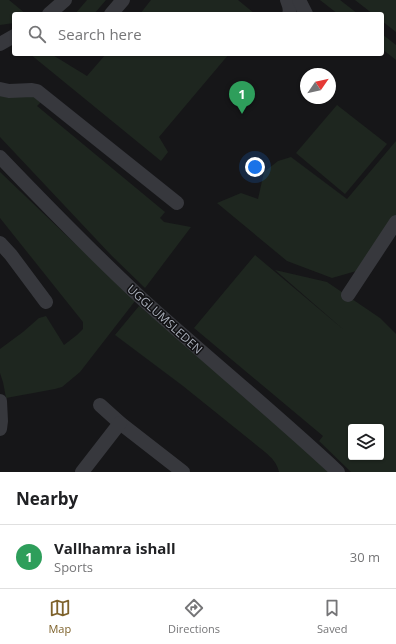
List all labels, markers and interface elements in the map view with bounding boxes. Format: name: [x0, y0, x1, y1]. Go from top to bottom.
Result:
search box: [12, 12, 384, 56]
icon: search: [26, 23, 48, 45]
text: Search here: [58, 24, 142, 44]
north arrow: [300, 68, 336, 104]
pin: 1: [229, 81, 255, 114]
your location: [245, 157, 265, 177]
street label: UGGLUMSLEDEN: [124, 281, 206, 357]
map controls: [348, 424, 384, 460]
button: layers: [348, 424, 384, 460]
text: Nearby: [16, 487, 78, 510]
text: Vallhamra ishall: [54, 538, 176, 558]
text: 1: [25, 548, 33, 566]
text: 30 m: [350, 548, 380, 566]
text: Sports: [54, 558, 93, 576]
tab: Map: [48, 597, 71, 636]
tab: Directions: [168, 597, 220, 636]
tab: Saved: [317, 597, 348, 636]

